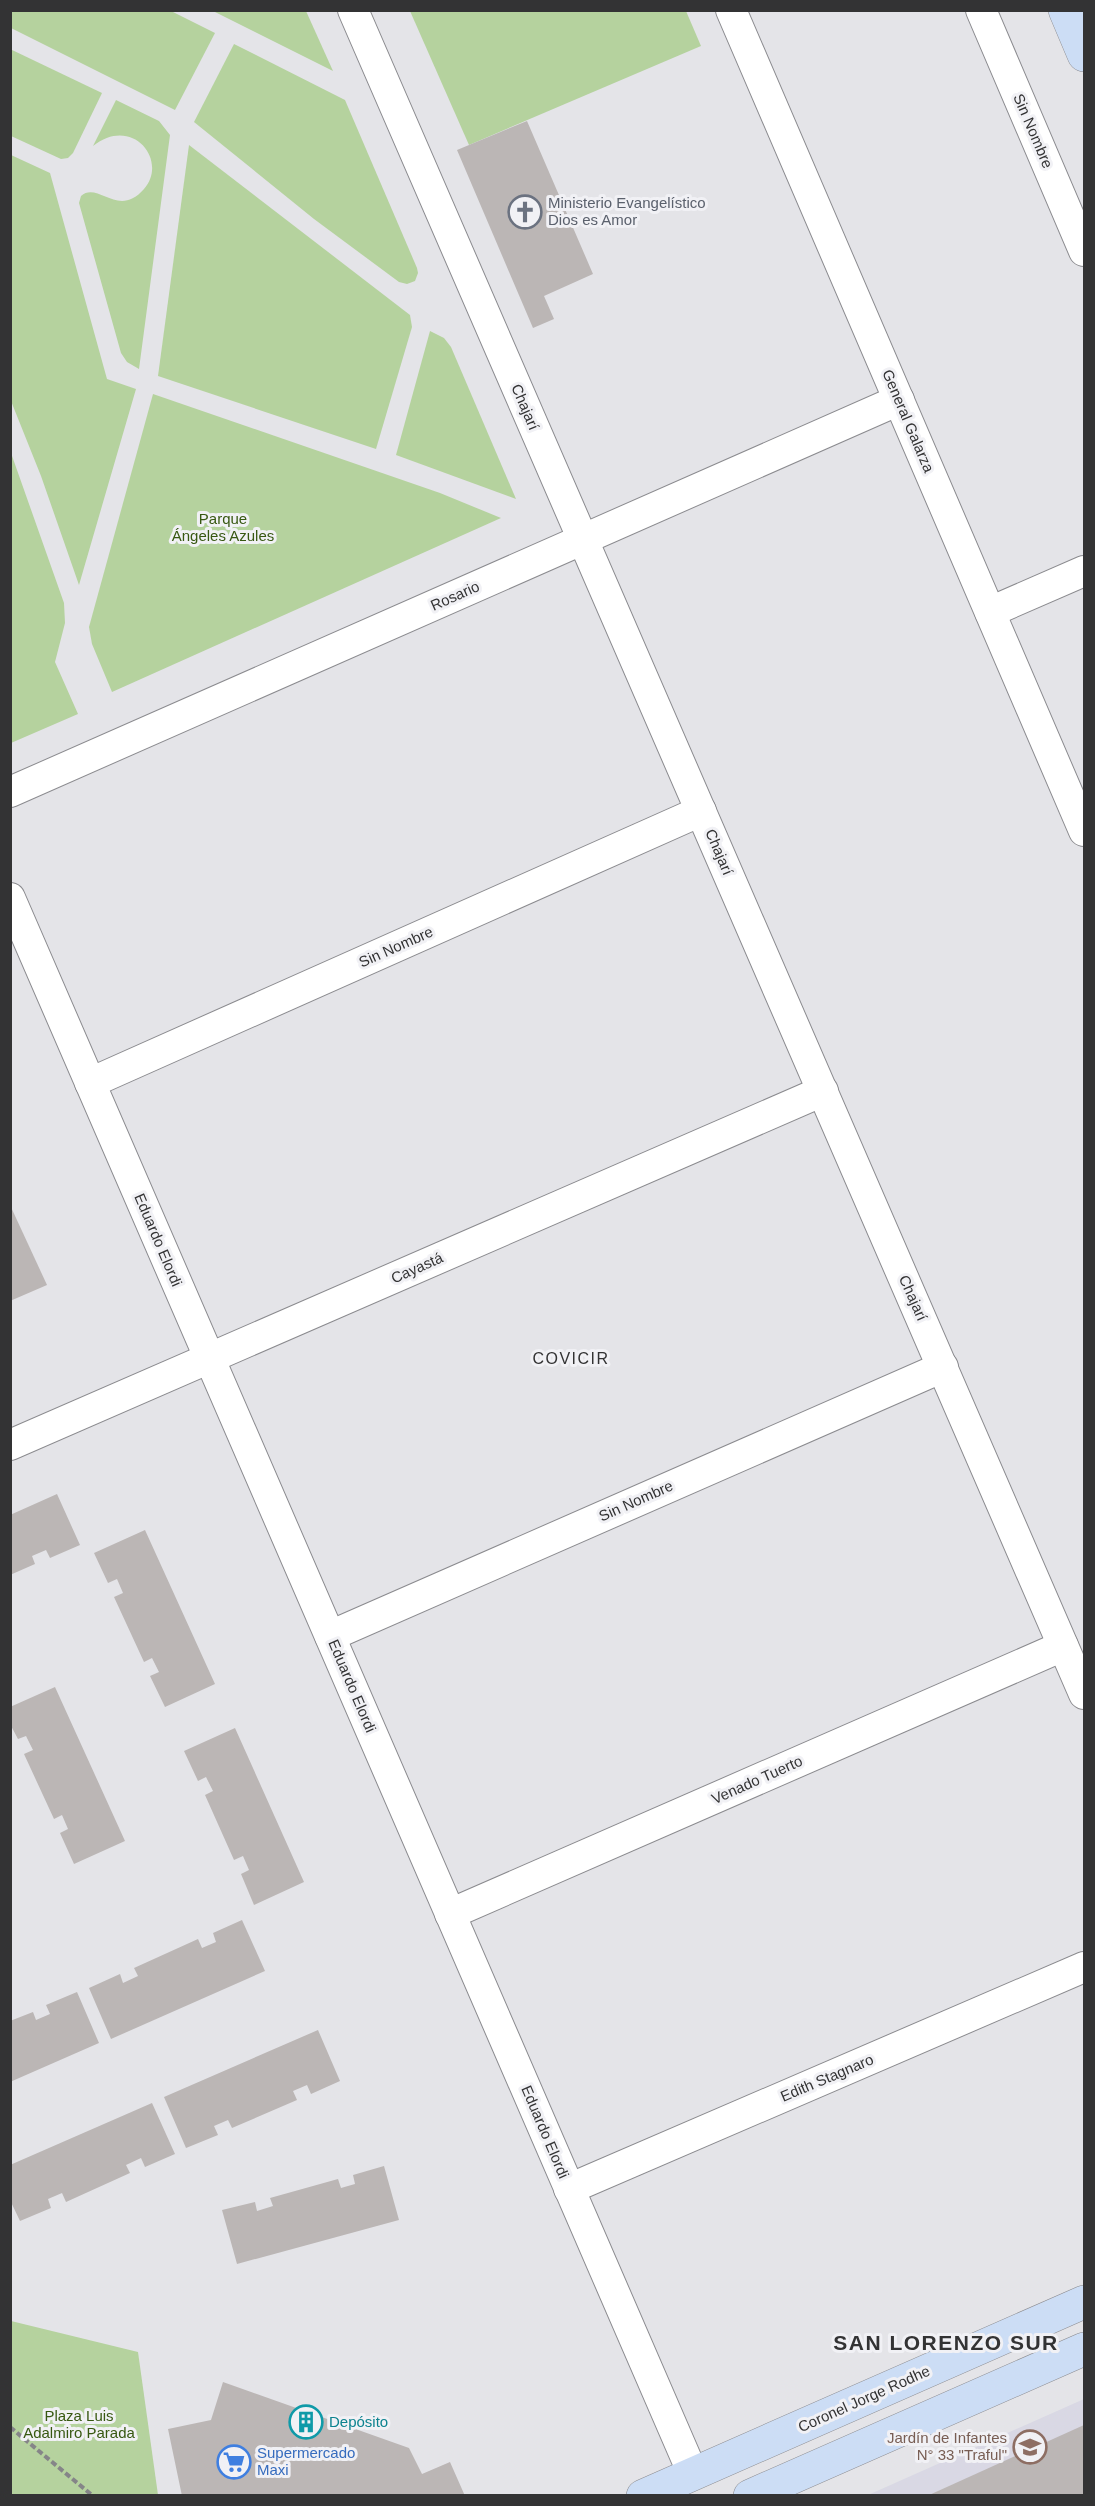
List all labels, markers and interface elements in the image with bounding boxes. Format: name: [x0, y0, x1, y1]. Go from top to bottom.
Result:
street label: Sin Nombre: [1010, 91, 1057, 171]
church icon: Ministerio Evangelístico Dios es Amor: [507, 194, 543, 230]
place label: Ministerio Evangelístico Dios es Amor: [548, 194, 706, 228]
street label: General Galarza: [879, 367, 938, 475]
street label: Chajarí: [508, 381, 543, 433]
park label: Parque Ángeles Azules: [172, 510, 274, 544]
street label: Rosario: [428, 577, 482, 614]
street label: Chajarí: [702, 826, 737, 878]
street label: Sin Nombre: [356, 923, 435, 970]
street label: Eduardo Elordi: [131, 1191, 186, 1289]
street label: Cayastá: [388, 1248, 446, 1286]
street label: Chajarí: [896, 1272, 931, 1324]
district label: COVICIR: [532, 1350, 610, 1367]
street label: Sin Nombre: [596, 1477, 675, 1524]
street label: Eduardo Elordi: [325, 1637, 380, 1735]
street label: Venado Tuerto: [709, 1752, 805, 1807]
street label: Edith Stagnaro: [778, 2050, 876, 2105]
street label: Eduardo Elordi: [518, 2083, 573, 2181]
district label: SAN LORENZO SUR: [833, 2331, 1059, 2354]
street label: Coronel Jorge Rodhe: [795, 2362, 932, 2435]
building icon: Depósito: [288, 2404, 324, 2440]
park label: Plaza Luis Adalmiro Parada: [23, 2407, 136, 2441]
place label: Depósito: [329, 2413, 388, 2430]
place label: Jardín de Infantes N° 33 "Traful": [887, 2429, 1007, 2463]
school or university icon: Jardín de Infantes N° 33 "Traful": [1012, 2429, 1048, 2465]
supermarket icon: Supermercado Maxi: [216, 2444, 252, 2480]
place label: Supermercado Maxi: [257, 2444, 355, 2478]

